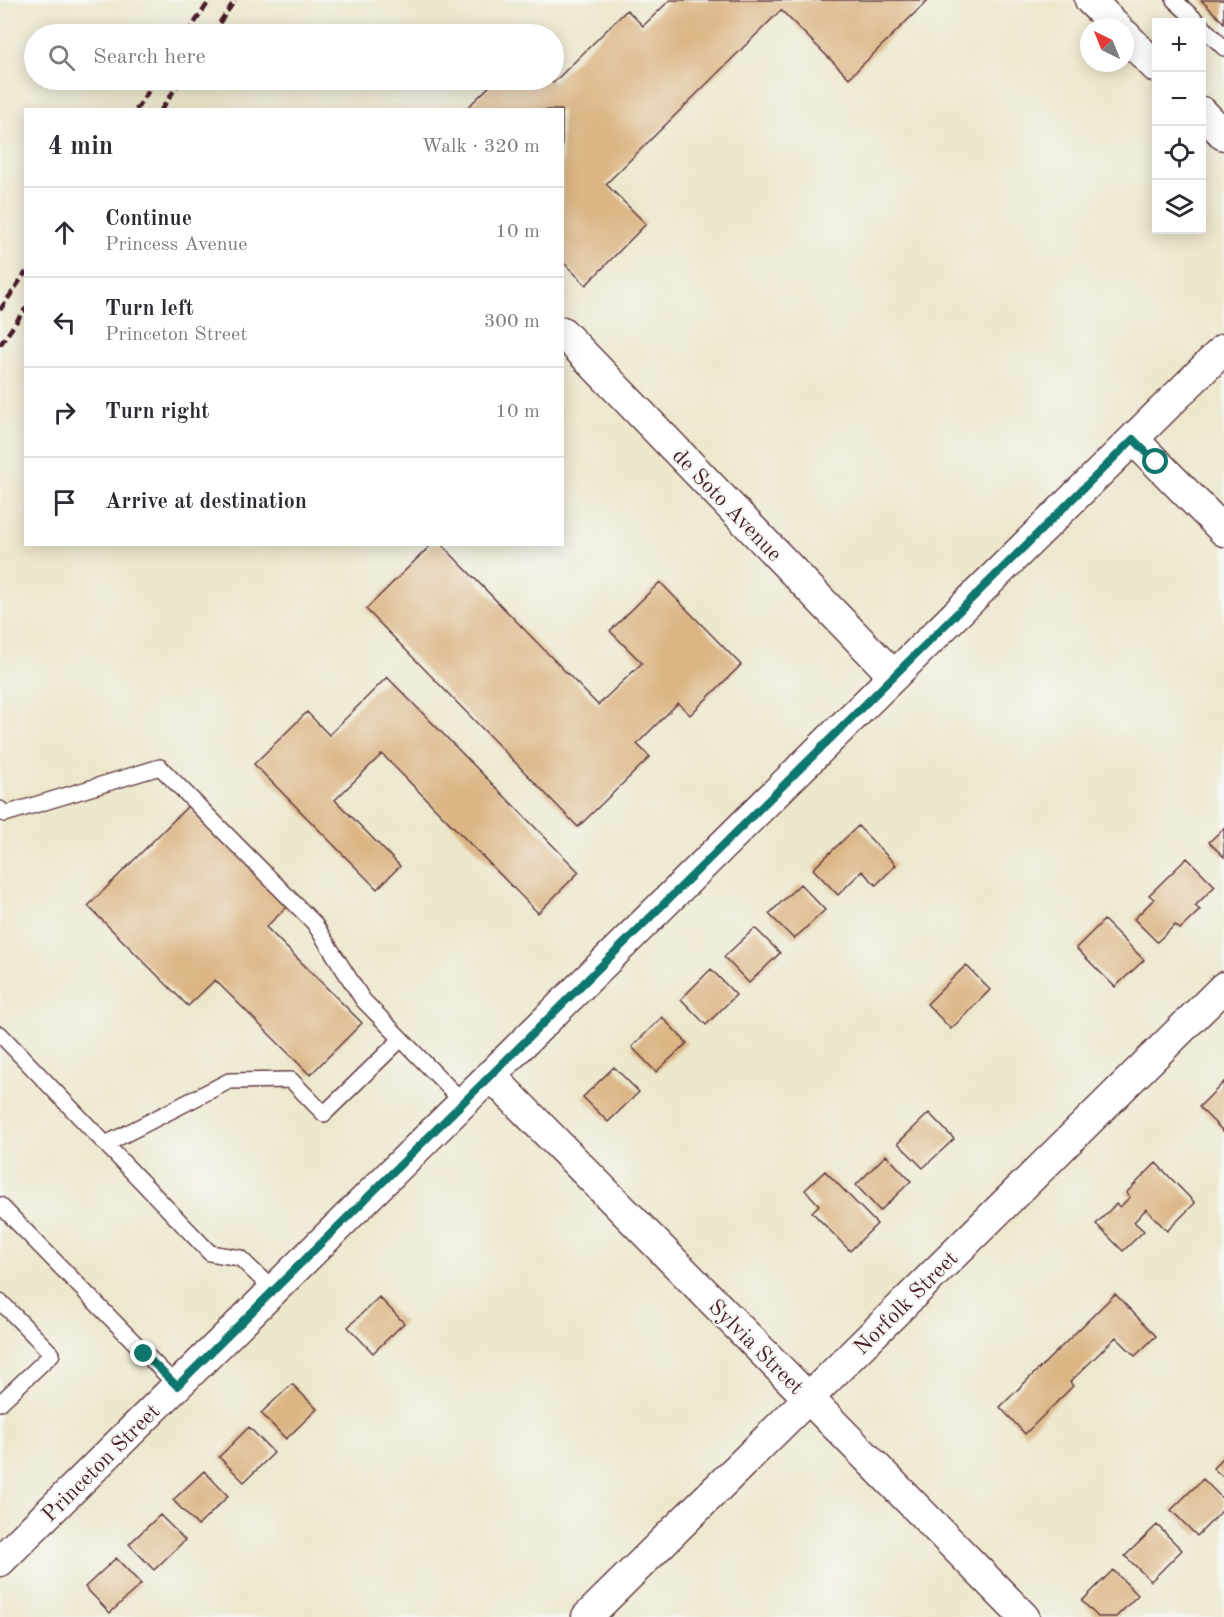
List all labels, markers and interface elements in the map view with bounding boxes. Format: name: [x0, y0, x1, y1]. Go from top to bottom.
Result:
north arrow: [1080, 18, 1134, 72]
map controls: [1152, 18, 1206, 234]
button: +: [1152, 18, 1206, 72]
search box: [24, 24, 564, 90]
icon: search: [45, 41, 78, 74]
text: Search here: [93, 46, 206, 68]
button: −: [1152, 72, 1206, 126]
button: locate: [1152, 126, 1206, 180]
text: 4 min: [48, 134, 113, 160]
text: Walk · 320 m: [421, 137, 540, 157]
button: layers: [1152, 180, 1206, 234]
text: Continue: [105, 208, 192, 230]
icon: ahead: [48, 216, 81, 249]
text: 10 m: [495, 222, 540, 242]
text: Princess Avenue: [105, 235, 247, 255]
text: Turn left: [105, 298, 194, 320]
icon: left: [48, 306, 81, 339]
text: 300 m: [484, 312, 540, 332]
text: Princeton Street: [105, 325, 247, 345]
icon: right: [48, 396, 81, 429]
text: Turn right: [105, 401, 209, 423]
text: 10 m: [495, 402, 540, 422]
street label: de Soto Avenue: [668, 445, 786, 566]
route start: [1142, 448, 1168, 474]
icon: arrive: [48, 486, 81, 519]
text: Arrive at destination: [105, 491, 307, 513]
street label: Norfolk Street: [850, 1247, 963, 1360]
street label: Sylvia Street: [704, 1296, 807, 1399]
route end: [130, 1340, 156, 1366]
street label: Princeton Street: [38, 1400, 165, 1527]

